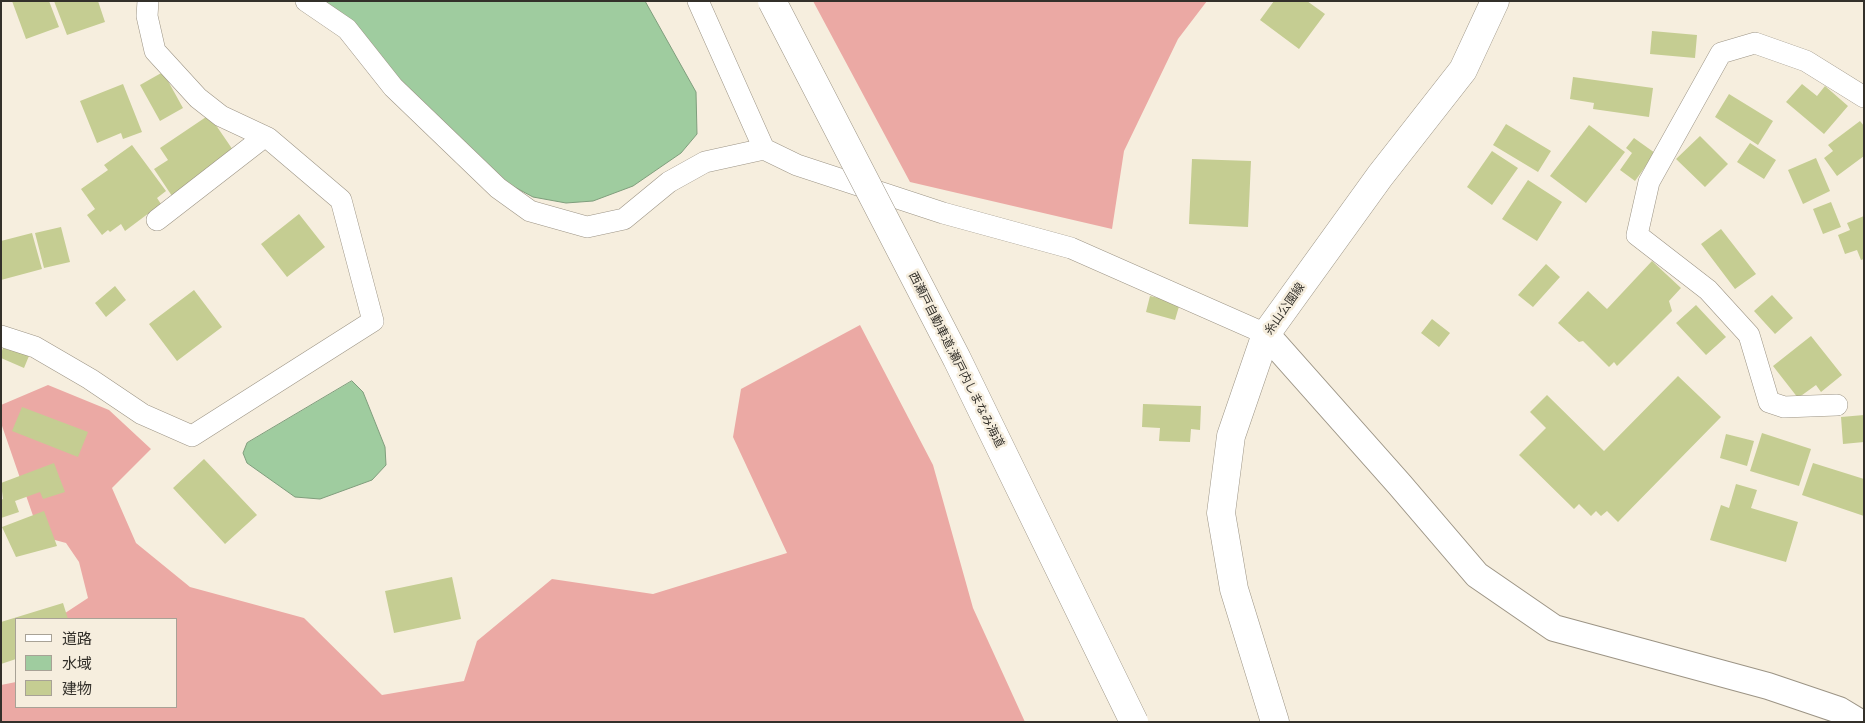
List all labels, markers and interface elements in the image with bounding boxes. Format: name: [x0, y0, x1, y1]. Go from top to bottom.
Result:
street label: 西瀬戸自動車道;瀬戸内しまなみ海道: [905, 270, 1007, 450]
street label: 糸山公園線: [1262, 280, 1308, 338]
legend: [15, 618, 178, 708]
text: 道路: [62, 630, 92, 647]
text: 水域: [62, 655, 92, 672]
text: 建物: [62, 680, 92, 697]

